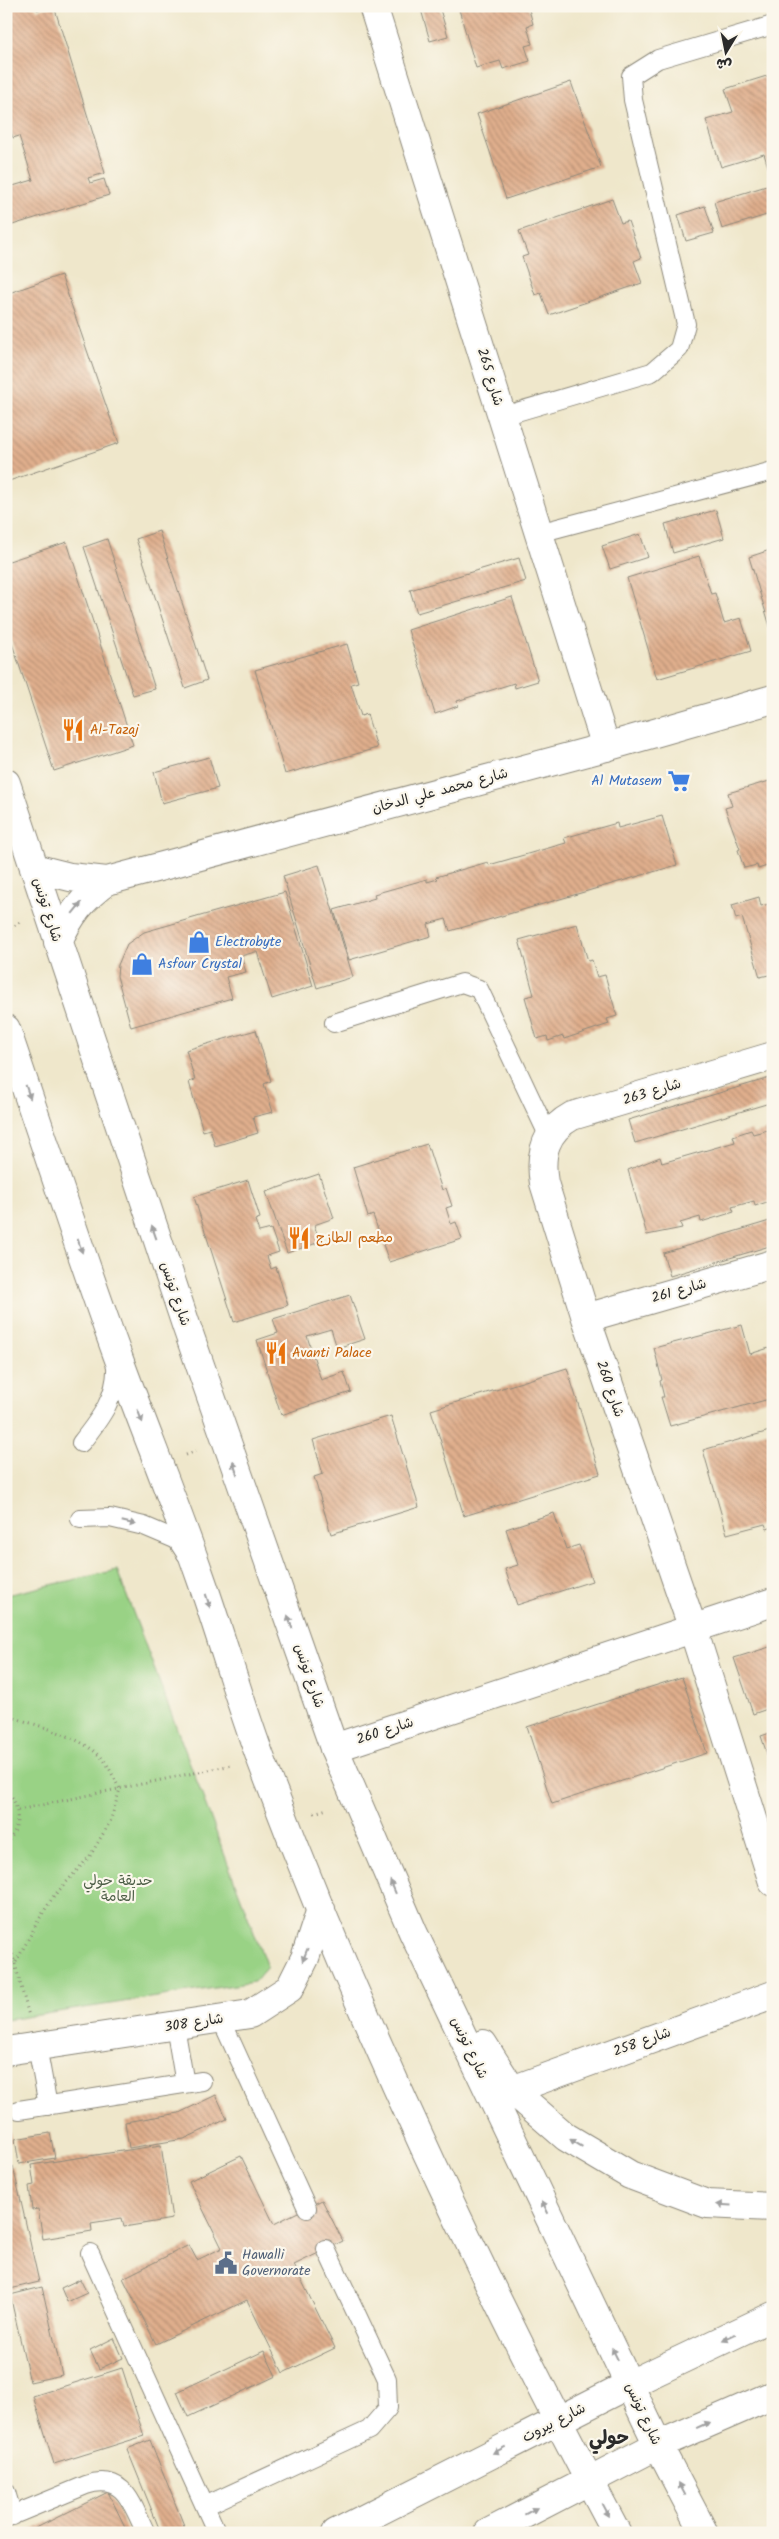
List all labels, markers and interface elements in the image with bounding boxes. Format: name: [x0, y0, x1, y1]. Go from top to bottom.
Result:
north arrow: [702, 28, 752, 78]
text: ش: [714, 52, 733, 76]
street label: شارع 265: [471, 345, 509, 409]
restaurant icon: Al-Tazaj: [60, 717, 86, 743]
place label: Al-Tazaj: [90, 719, 139, 741]
street label: شارع محمد علي الدخان: [370, 762, 511, 821]
supermarket icon: Al Mutasem: [666, 768, 692, 794]
place label: Al Mutasem: [591, 770, 662, 792]
street label: شارع تونس: [26, 875, 68, 945]
one-way arrow: [72, 901, 83, 914]
shop icon: Electrobyte: [186, 929, 212, 955]
place label: Electrobyte: [215, 931, 282, 953]
shop icon: Asfour Crystal: [129, 951, 155, 977]
place label: Asfour Crystal: [158, 953, 243, 975]
street label: شارع 263: [620, 1073, 684, 1111]
one-way arrow: [24, 1085, 32, 1100]
one-way arrow: [150, 1224, 158, 1239]
restaurant icon: مطعم الطازج: [286, 1225, 312, 1251]
place label: مطعم الطازج: [316, 1227, 393, 1249]
one-way arrow: [76, 1239, 84, 1254]
street label: شارع تونس: [154, 1259, 196, 1329]
street label: شارع 261: [649, 1273, 709, 1309]
restaurant icon: Avanti Palace: [263, 1340, 289, 1366]
place label: Avanti Palace: [292, 1342, 372, 1364]
street label: شارع 260: [590, 1358, 630, 1420]
one-way arrow: [136, 1409, 144, 1424]
one-way arrow: [231, 1461, 239, 1476]
one-way arrow: [121, 1519, 136, 1527]
one-way arrow: [205, 1594, 213, 1609]
one-way arrow: [285, 1614, 293, 1629]
street label: شارع تونس: [288, 1641, 330, 1711]
street label: شارع 260: [354, 1711, 416, 1751]
park label: حديقة حولي العامة: [83, 1870, 153, 1908]
one-way arrow: [389, 1880, 397, 1894]
one-way arrow: [301, 1948, 309, 1963]
street label: شارع 308: [163, 2007, 225, 2039]
street label: شارع تونس: [445, 2013, 493, 2083]
street label: شارع 258: [610, 2021, 674, 2063]
one-way arrow: [569, 2138, 582, 2147]
one-way arrow: [540, 2200, 548, 2214]
one-way arrow: [716, 2201, 732, 2209]
place label: Hawalli Governorate: [242, 2244, 311, 2282]
public building icon: Hawalli Governorate: [213, 2250, 239, 2276]
one-way arrow: [722, 2333, 736, 2341]
one-way arrow: [610, 2347, 618, 2361]
street label: شارع تونس: [619, 2379, 667, 2449]
street label: شارع بيروت: [518, 2398, 590, 2448]
one-way arrow: [696, 2421, 710, 2429]
district label: حولي: [589, 2424, 629, 2454]
one-way arrow: [492, 2446, 506, 2454]
one-way arrow: [678, 2482, 686, 2497]
one-way arrow: [601, 2503, 609, 2517]
one-way arrow: [524, 2506, 538, 2515]

